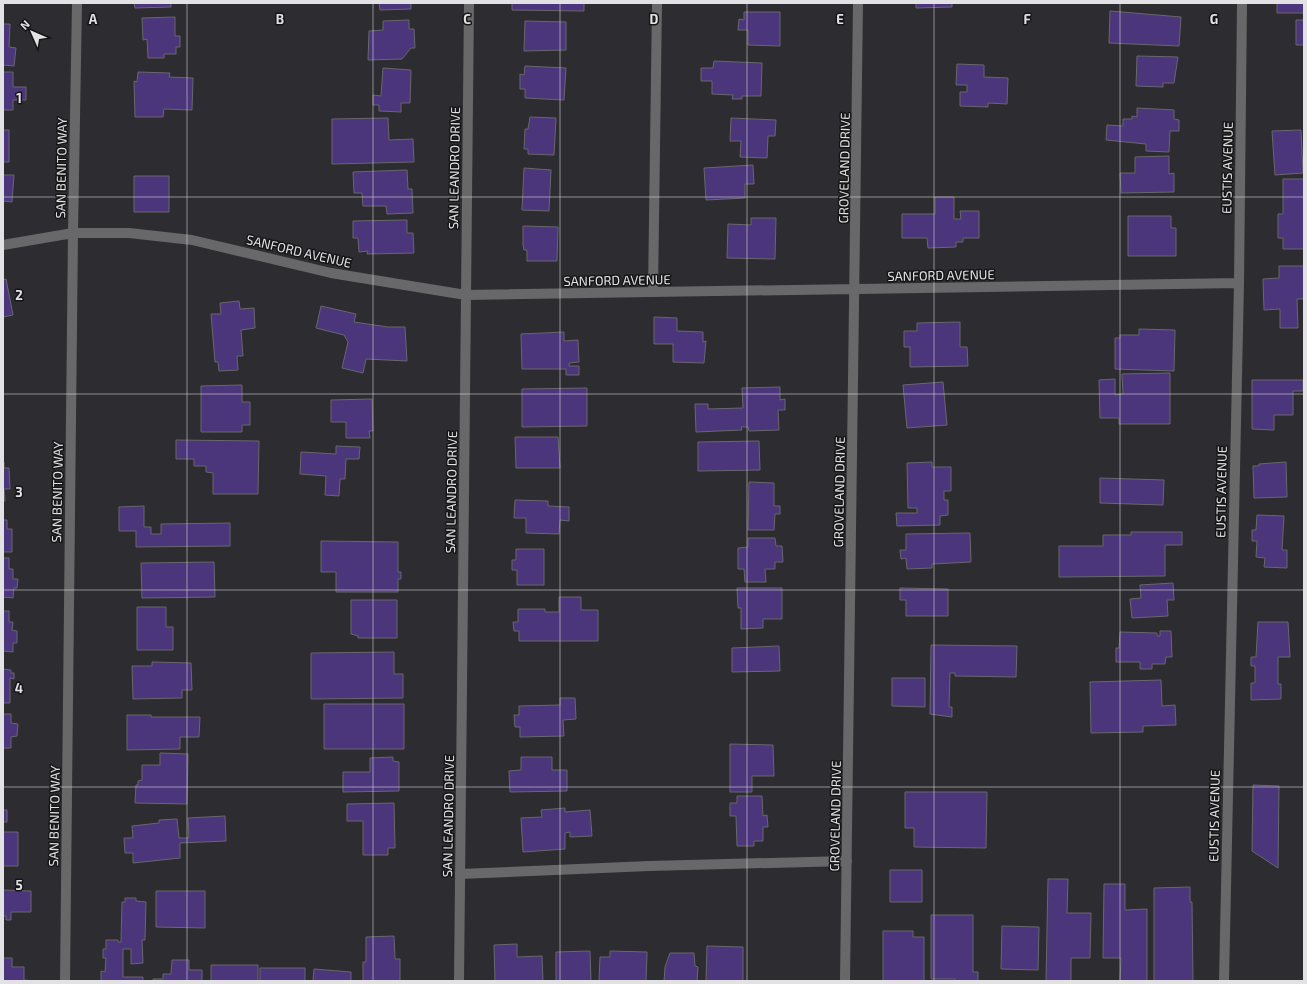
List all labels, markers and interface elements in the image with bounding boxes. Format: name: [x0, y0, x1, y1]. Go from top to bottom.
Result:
text: A: [89, 11, 98, 27]
text: B: [276, 11, 284, 27]
text: C: [463, 11, 471, 27]
text: D: [650, 11, 659, 27]
text: E: [836, 11, 844, 27]
text: F: [1023, 11, 1031, 27]
text: G: [1210, 11, 1218, 27]
north arrow: [12, 12, 52, 52]
text: N: [17, 17, 32, 32]
text: 1: [16, 90, 22, 106]
street label: SAN LEANDRO DRIVE: [445, 107, 463, 229]
street label: GROVELAND DRIVE: [835, 113, 853, 223]
street label: SAN BENITO WAY: [52, 117, 70, 219]
street label: EUSTIS AVENUE: [1218, 122, 1236, 214]
street label: SANFORD AVENUE: [245, 231, 353, 271]
street label: SANFORD AVENUE: [887, 266, 995, 284]
street label: SANFORD AVENUE: [563, 271, 671, 289]
text: 2: [15, 287, 23, 303]
street label: SAN LEANDRO DRIVE: [442, 431, 460, 553]
street label: GROVELAND DRIVE: [830, 437, 848, 547]
street label: SAN BENITO WAY: [48, 441, 66, 543]
street label: EUSTIS AVENUE: [1212, 446, 1230, 538]
text: 3: [15, 484, 23, 500]
text: 4: [15, 680, 23, 696]
street label: SAN LEANDRO DRIVE: [439, 755, 457, 877]
street label: GROVELAND DRIVE: [826, 761, 844, 871]
street label: SAN BENITO WAY: [45, 765, 63, 867]
street label: EUSTIS AVENUE: [1205, 770, 1223, 862]
text: 5: [15, 877, 23, 893]

